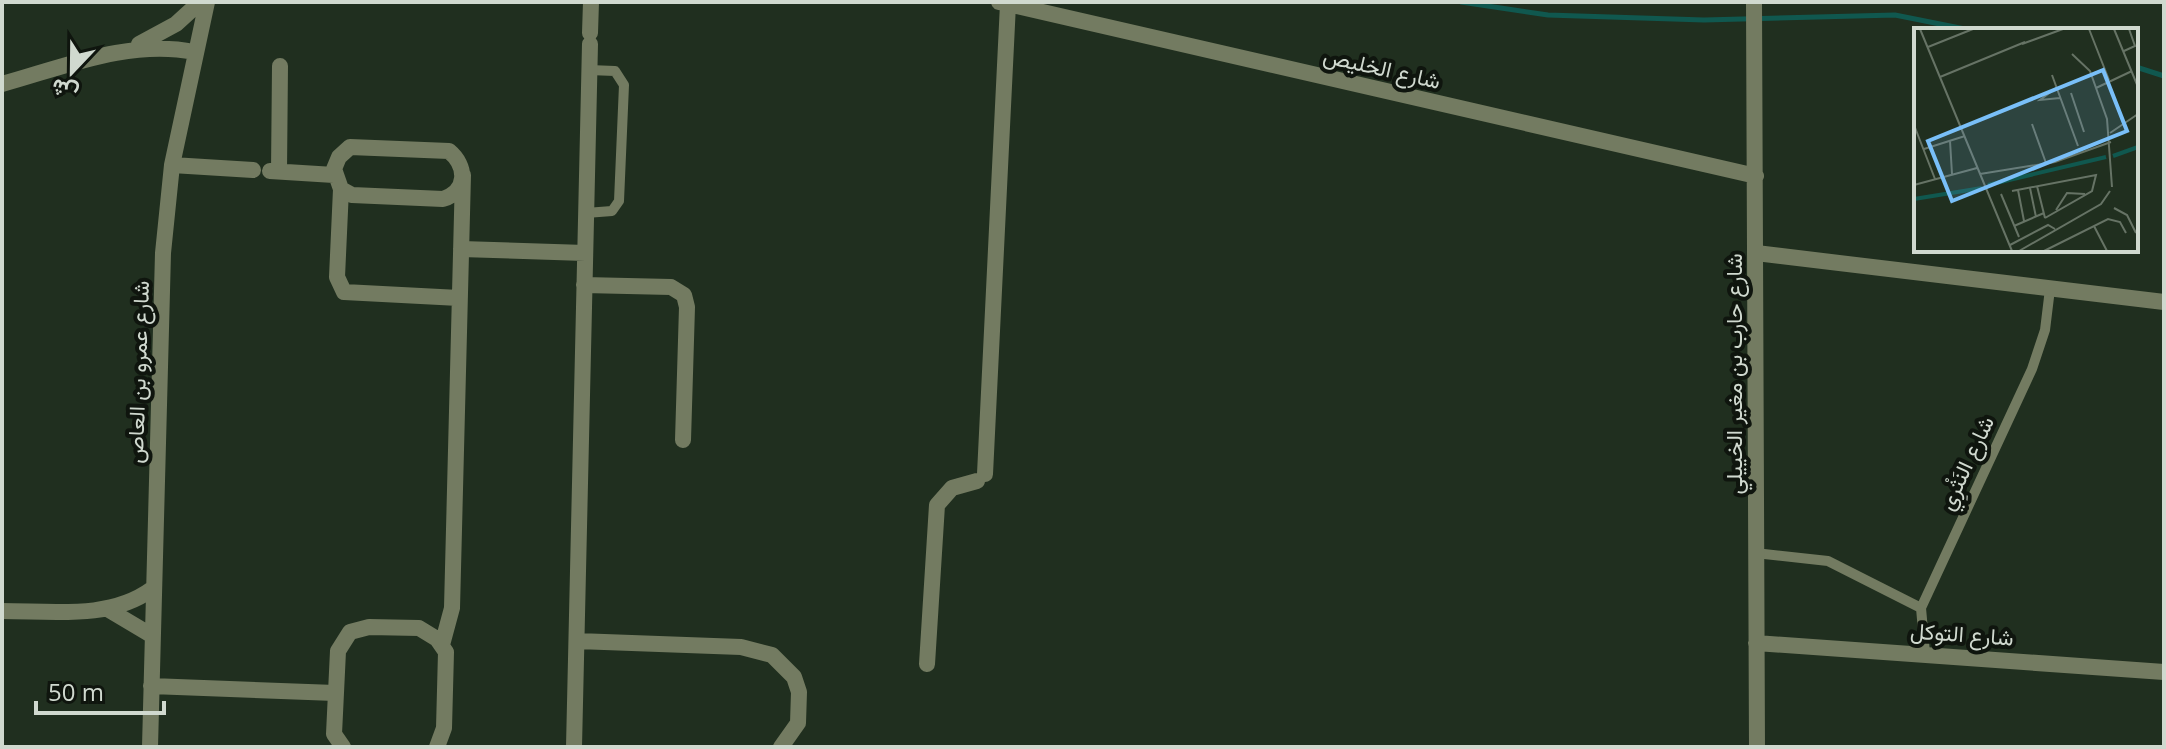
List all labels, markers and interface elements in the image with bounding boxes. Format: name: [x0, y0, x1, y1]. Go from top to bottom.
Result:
inset map: [1914, 28, 2138, 252]
north arrow: [32, 32, 112, 112]
street label: شارع الخليص: [1320, 39, 1444, 96]
text: ش: [46, 73, 82, 110]
street label: شارع حارب بن مغير الخييلي: [1718, 254, 1753, 494]
street label: شارع عمرو بن العاص: [119, 280, 156, 464]
street label: شارع النَثْرِي: [1930, 411, 2005, 517]
street label: شارع التوكل: [1909, 614, 2015, 653]
scale bar: [36, 665, 164, 715]
text: 50 m: [48, 675, 104, 708]

